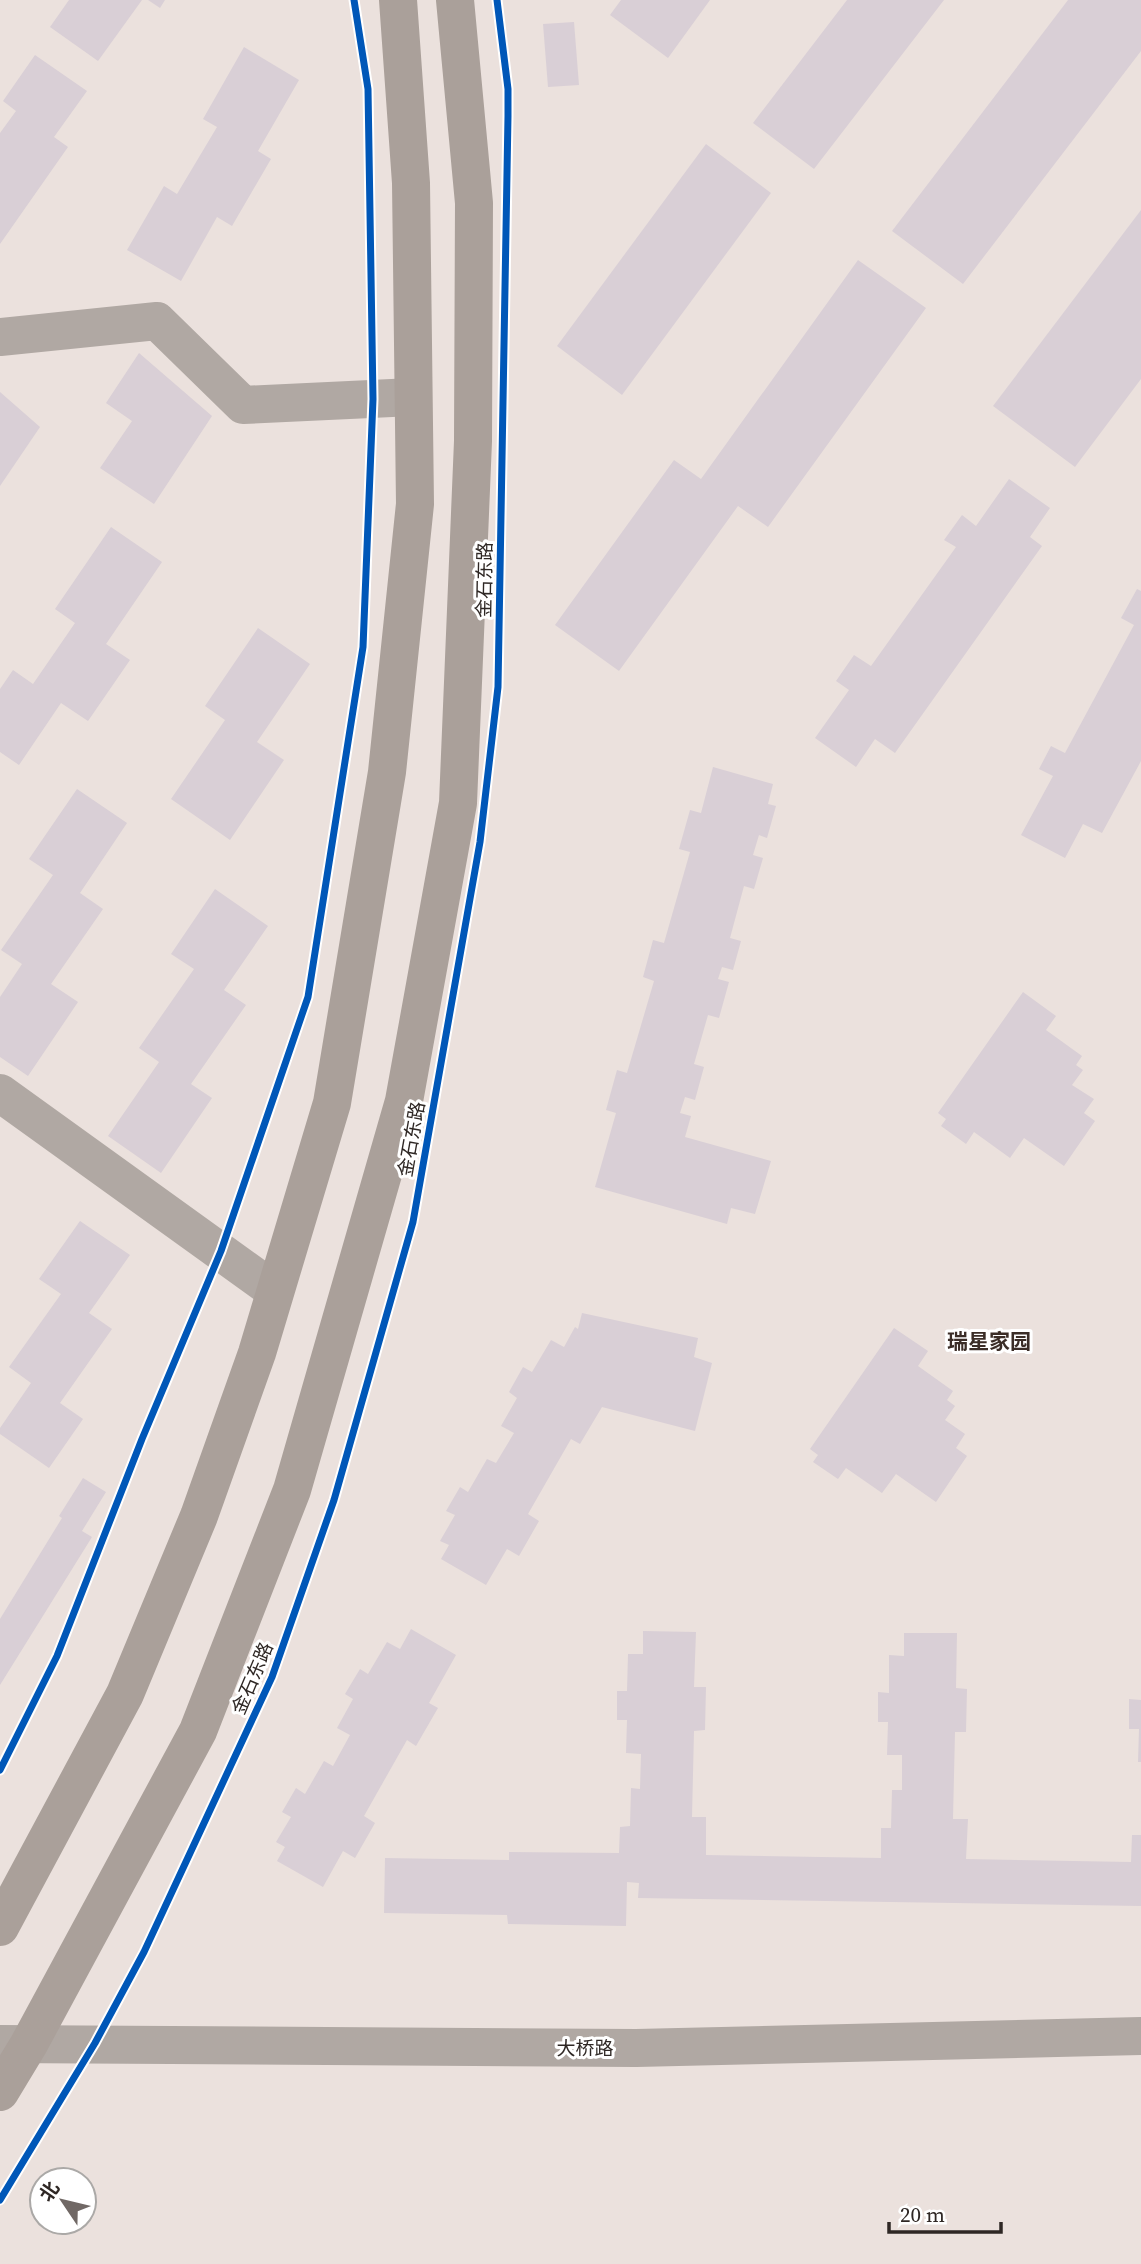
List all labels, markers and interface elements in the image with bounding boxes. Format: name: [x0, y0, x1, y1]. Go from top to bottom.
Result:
street label: 金石东路: [470, 542, 498, 618]
street label: 金石东路: [392, 1099, 430, 1179]
district label: 瑞星家园: [947, 1327, 1031, 1356]
street label: 金石东路: [225, 1638, 279, 1718]
street label: 大桥路: [556, 2035, 614, 2061]
north arrow: [28, 2166, 98, 2236]
text: 北: [33, 2176, 65, 2206]
scale bar: [889, 2190, 1001, 2234]
text: 20 m: [900, 2200, 945, 2229]

